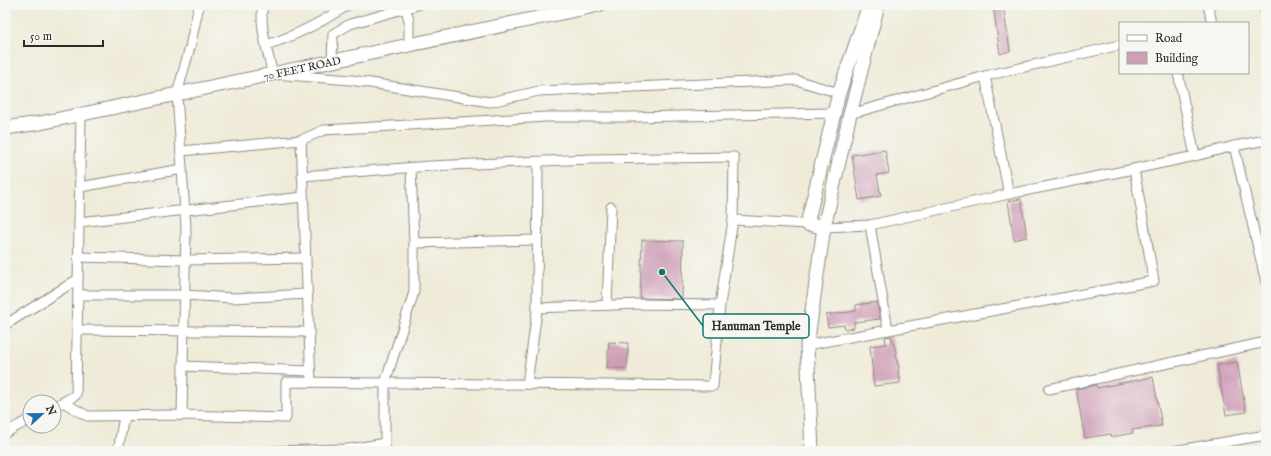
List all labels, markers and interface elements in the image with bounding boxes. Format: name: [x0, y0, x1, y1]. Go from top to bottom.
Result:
scale bar: [24, 22, 103, 48]
legend: [1119, 22, 1249, 74]
text: 50 m: [30, 29, 52, 44]
text: Road: [1155, 31, 1183, 46]
text: Building: [1155, 51, 1199, 66]
street label: 70 FEET ROAD: [262, 54, 342, 84]
callout: Hanuman Temple: [703, 314, 809, 338]
text: Hanuman Temple: [711, 319, 801, 335]
north arrow: [22, 394, 62, 434]
text: N: [42, 403, 59, 418]

